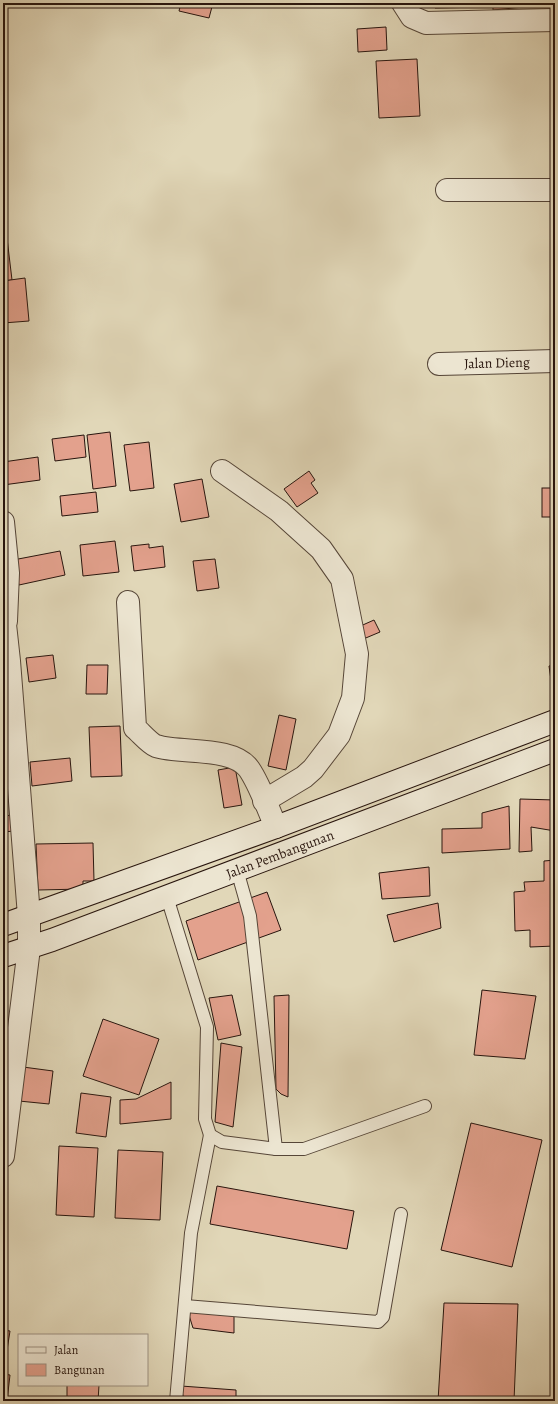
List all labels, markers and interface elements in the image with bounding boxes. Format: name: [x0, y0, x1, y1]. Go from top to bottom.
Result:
street label: Jalan Dieng: [464, 353, 530, 373]
street label: Jalan Pembangunan: [223, 825, 337, 883]
legend: [18, 1334, 148, 1386]
text: Jalan: [54, 1342, 79, 1358]
text: Bangunan: [54, 1362, 105, 1378]

